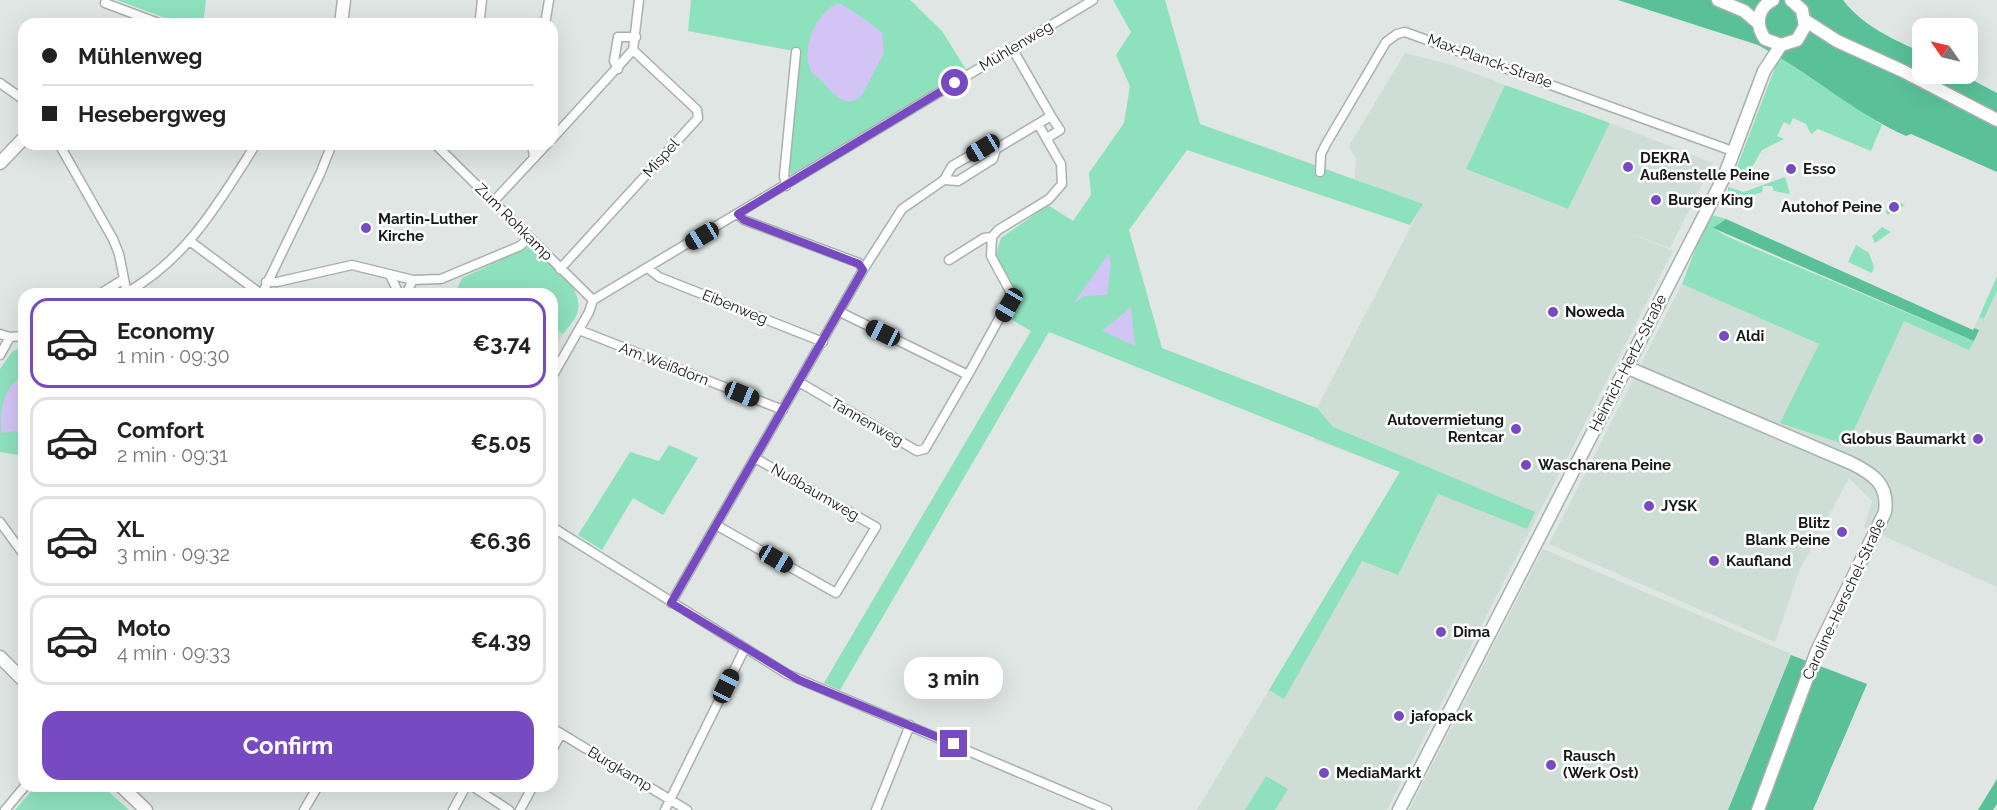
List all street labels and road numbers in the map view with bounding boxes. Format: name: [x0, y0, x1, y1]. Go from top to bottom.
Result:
street label: Mühlenweg: [976, 17, 1056, 75]
street label: Max-Planck-Straße: [1425, 30, 1555, 92]
street label: Mispel: [639, 134, 684, 181]
street label: Zum Rohkamp: [472, 180, 556, 264]
street label: Eibenweg: [700, 286, 770, 328]
street label: Heinrich-Hertz-Straße: [1586, 291, 1671, 435]
street label: Am Weißdorn: [617, 339, 711, 389]
street label: Tannenweg: [828, 394, 906, 450]
street label: Nußbaumweg: [768, 460, 862, 524]
street label: Caroline-Herschel-Straße: [1799, 515, 1889, 683]
street label: Burgkamp: [584, 743, 656, 795]

